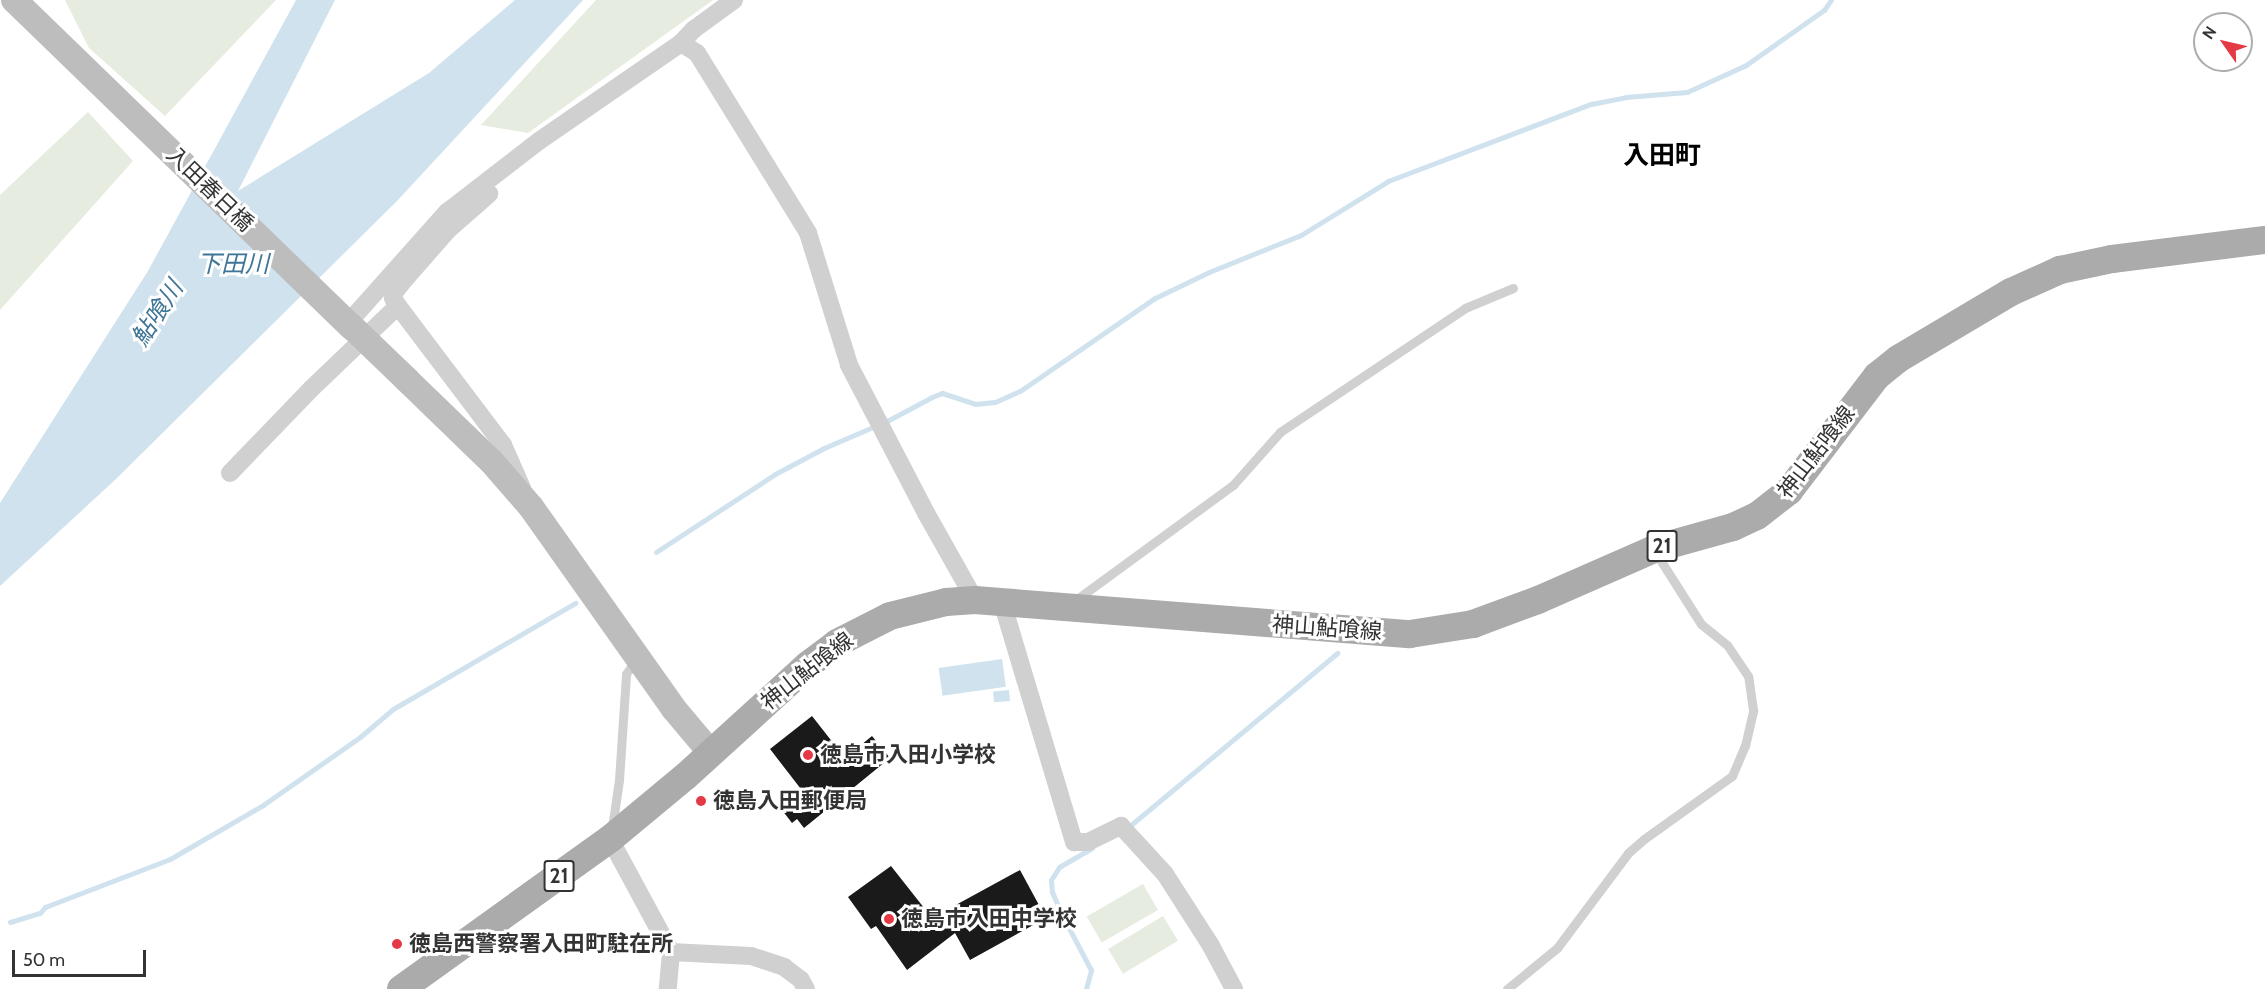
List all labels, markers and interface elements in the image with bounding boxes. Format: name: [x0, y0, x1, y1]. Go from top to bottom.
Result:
north arrow: [2193, 12, 2253, 72]
text: N: [2198, 23, 2220, 43]
district label: 入田町: [1623, 140, 1701, 172]
street label: 入田春日橋: [161, 141, 259, 237]
water label: 下田川: [197, 250, 269, 278]
water label: 鮎喰川: [125, 275, 189, 351]
street label: 神山鮎喰線: [1772, 401, 1860, 503]
road number: 21: [1646, 528, 1678, 564]
street label: 神山鮎喰線: [1271, 611, 1383, 645]
street label: 神山鮎喰線: [756, 627, 858, 715]
place label: 徳島市入田小学校: [820, 742, 996, 768]
marker: 徳島市入田小学校: [801, 748, 815, 762]
place label: 徳島入田郵便局: [713, 788, 867, 814]
marker: 徳島入田郵便局: [694, 794, 708, 808]
road number: 21: [542, 858, 576, 894]
place label: 徳島市入田中学校: [901, 906, 1077, 932]
marker: 徳島市入田中学校: [882, 912, 896, 926]
place label: 徳島西警察署入田町駐在所: [409, 931, 673, 957]
marker: 徳島西警察署入田町駐在所: [390, 937, 404, 951]
scale bar: [15, 938, 148, 976]
text: 50 m: [23, 949, 65, 971]

